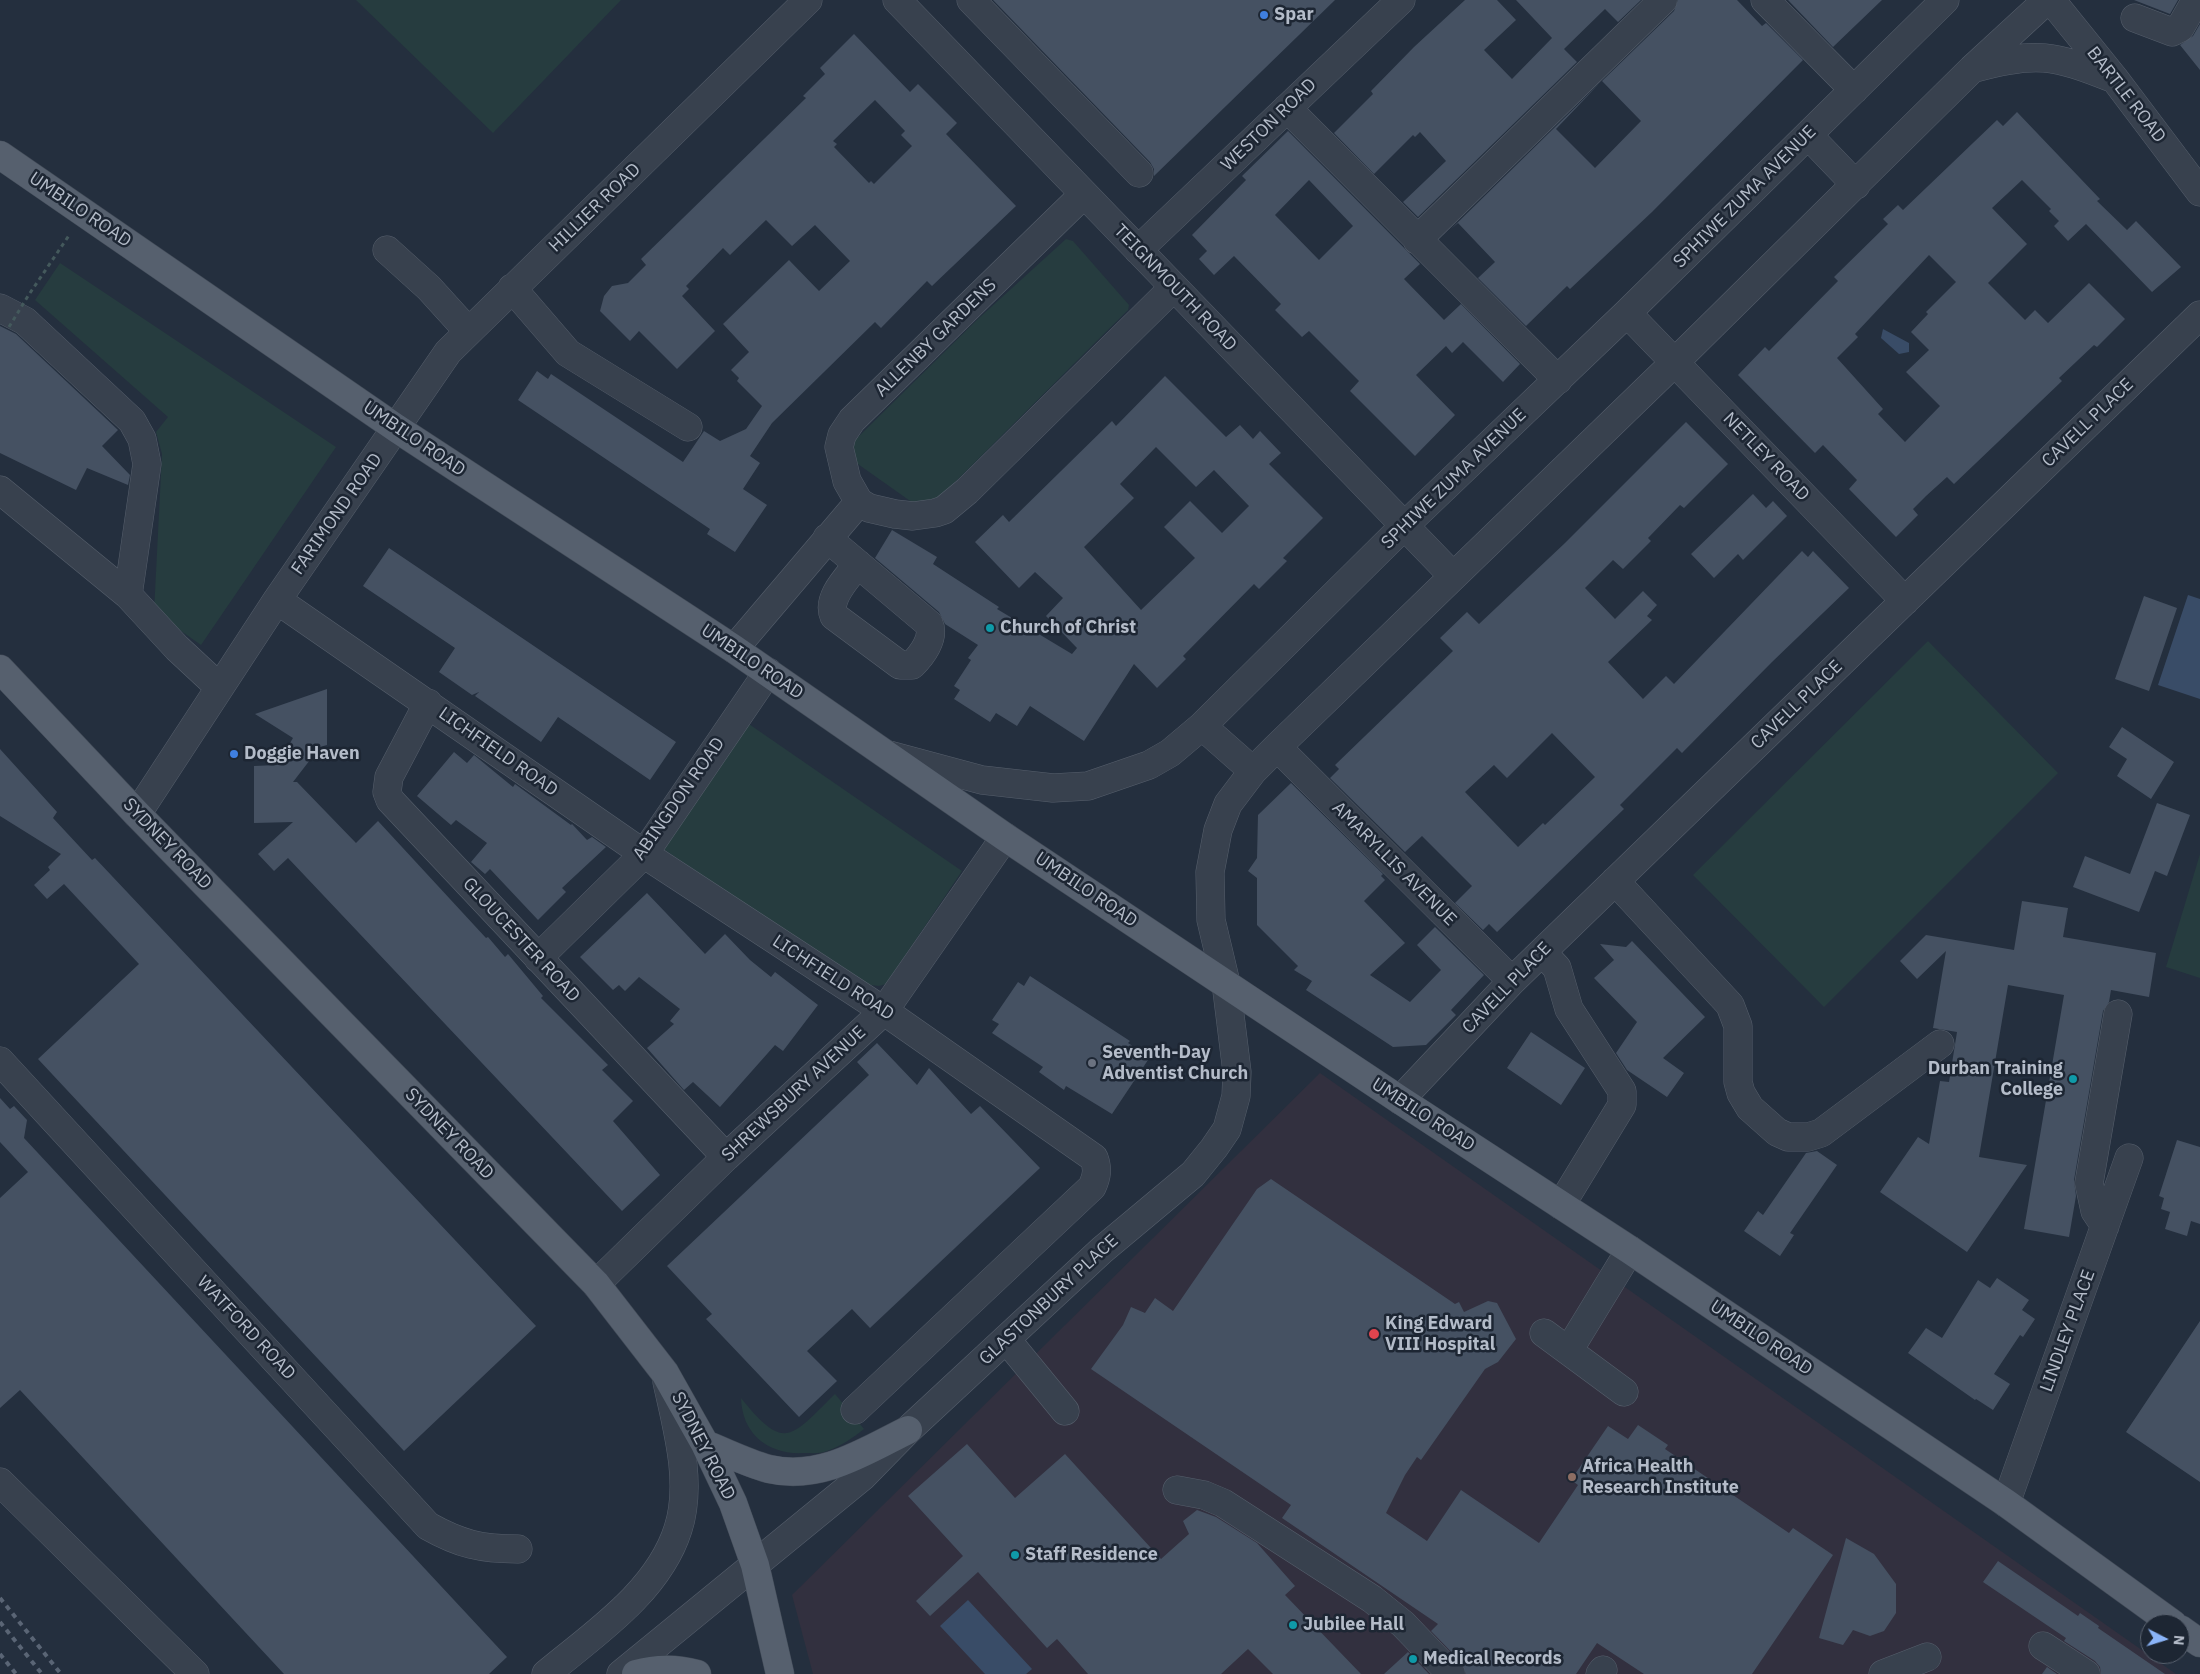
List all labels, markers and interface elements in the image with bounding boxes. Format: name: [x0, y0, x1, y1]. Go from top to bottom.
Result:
place label: Spar: [1274, 4, 1314, 26]
marker: Spar: [1258, 9, 1270, 21]
street label: BARTLE ROAD: [2082, 43, 2170, 147]
street label: WESTON ROAD: [1217, 74, 1321, 176]
street label: SPHIWE ZUMA AVENUE: [1669, 121, 1821, 273]
street label: HILLIER ROAD: [545, 159, 645, 257]
street label: UMBILO ROAD: [25, 168, 135, 252]
street label: TEIGNMOUTH ROAD: [1109, 220, 1241, 356]
street label: ALLENBY GARDENS: [871, 275, 1001, 401]
street label: CAVELL PLACE: [2038, 374, 2138, 472]
street label: UMBILO ROAD: [359, 397, 469, 481]
street label: SPHIWE ZUMA AVENUE: [1377, 404, 1531, 554]
street label: NETLEY ROAD: [1718, 408, 1814, 506]
street label: FARIMOND ROAD: [287, 449, 387, 579]
place label: Church of Christ: [1000, 617, 1136, 639]
street label: UMBILO ROAD: [697, 620, 807, 704]
marker: Church of Christ: [984, 622, 996, 634]
street label: CAVELL PLACE: [1747, 656, 1847, 754]
street label: LICHFIELD ROAD: [434, 703, 562, 801]
street label: ABINGDON ROAD: [629, 733, 729, 865]
place label: Doggie Haven: [244, 743, 360, 765]
marker: Doggie Haven: [228, 748, 240, 760]
street label: SYDNEY ROAD: [118, 794, 216, 894]
street label: AMARYLLIS AVENUE: [1327, 797, 1461, 931]
street label: UMBILO ROAD: [1031, 848, 1141, 932]
street label: GLOUCESTER ROAD: [458, 873, 584, 1007]
street label: LICHFIELD ROAD: [768, 931, 898, 1025]
street label: CAVELL PLACE: [1458, 938, 1556, 1038]
street label: SHREWSBURY AVENUE: [717, 1022, 871, 1166]
place label: Seventh-Day Adventist Church: [1102, 1042, 1248, 1084]
marker: Seventh-Day Adventist Church: [1086, 1057, 1098, 1069]
place label: Durban Training College: [1928, 1058, 2063, 1100]
marker: Durban Training College: [2067, 1073, 2079, 1085]
street label: UMBILO ROAD: [1367, 1074, 1479, 1156]
street label: SYDNEY ROAD: [400, 1084, 498, 1184]
street label: GLASTONBURY PLACE: [975, 1230, 1123, 1370]
street label: LINDLEY PLACE: [2036, 1267, 2100, 1395]
street label: WATFORD ROAD: [192, 1271, 300, 1385]
street label: UMBILO ROAD: [1706, 1296, 1816, 1380]
place label: King Edward VIII Hospital: [1385, 1313, 1495, 1356]
marker: King Edward VIII Hospital: [1367, 1327, 1381, 1341]
street label: SYDNEY ROAD: [667, 1388, 739, 1504]
place label: Africa Health Research Institute: [1582, 1456, 1739, 1498]
marker: Africa Health Research Institute: [1566, 1471, 1578, 1483]
place label: Staff Residence: [1025, 1544, 1158, 1566]
marker: Staff Residence: [1009, 1549, 1021, 1561]
place label: Jubilee Hall: [1303, 1614, 1404, 1636]
north arrow: [2140, 1614, 2190, 1664]
marker: Jubilee Hall: [1287, 1619, 1299, 1631]
text: N: [2170, 1634, 2188, 1646]
place label: Medical Records: [1423, 1648, 1562, 1670]
marker: Medical Records: [1407, 1653, 1419, 1665]

